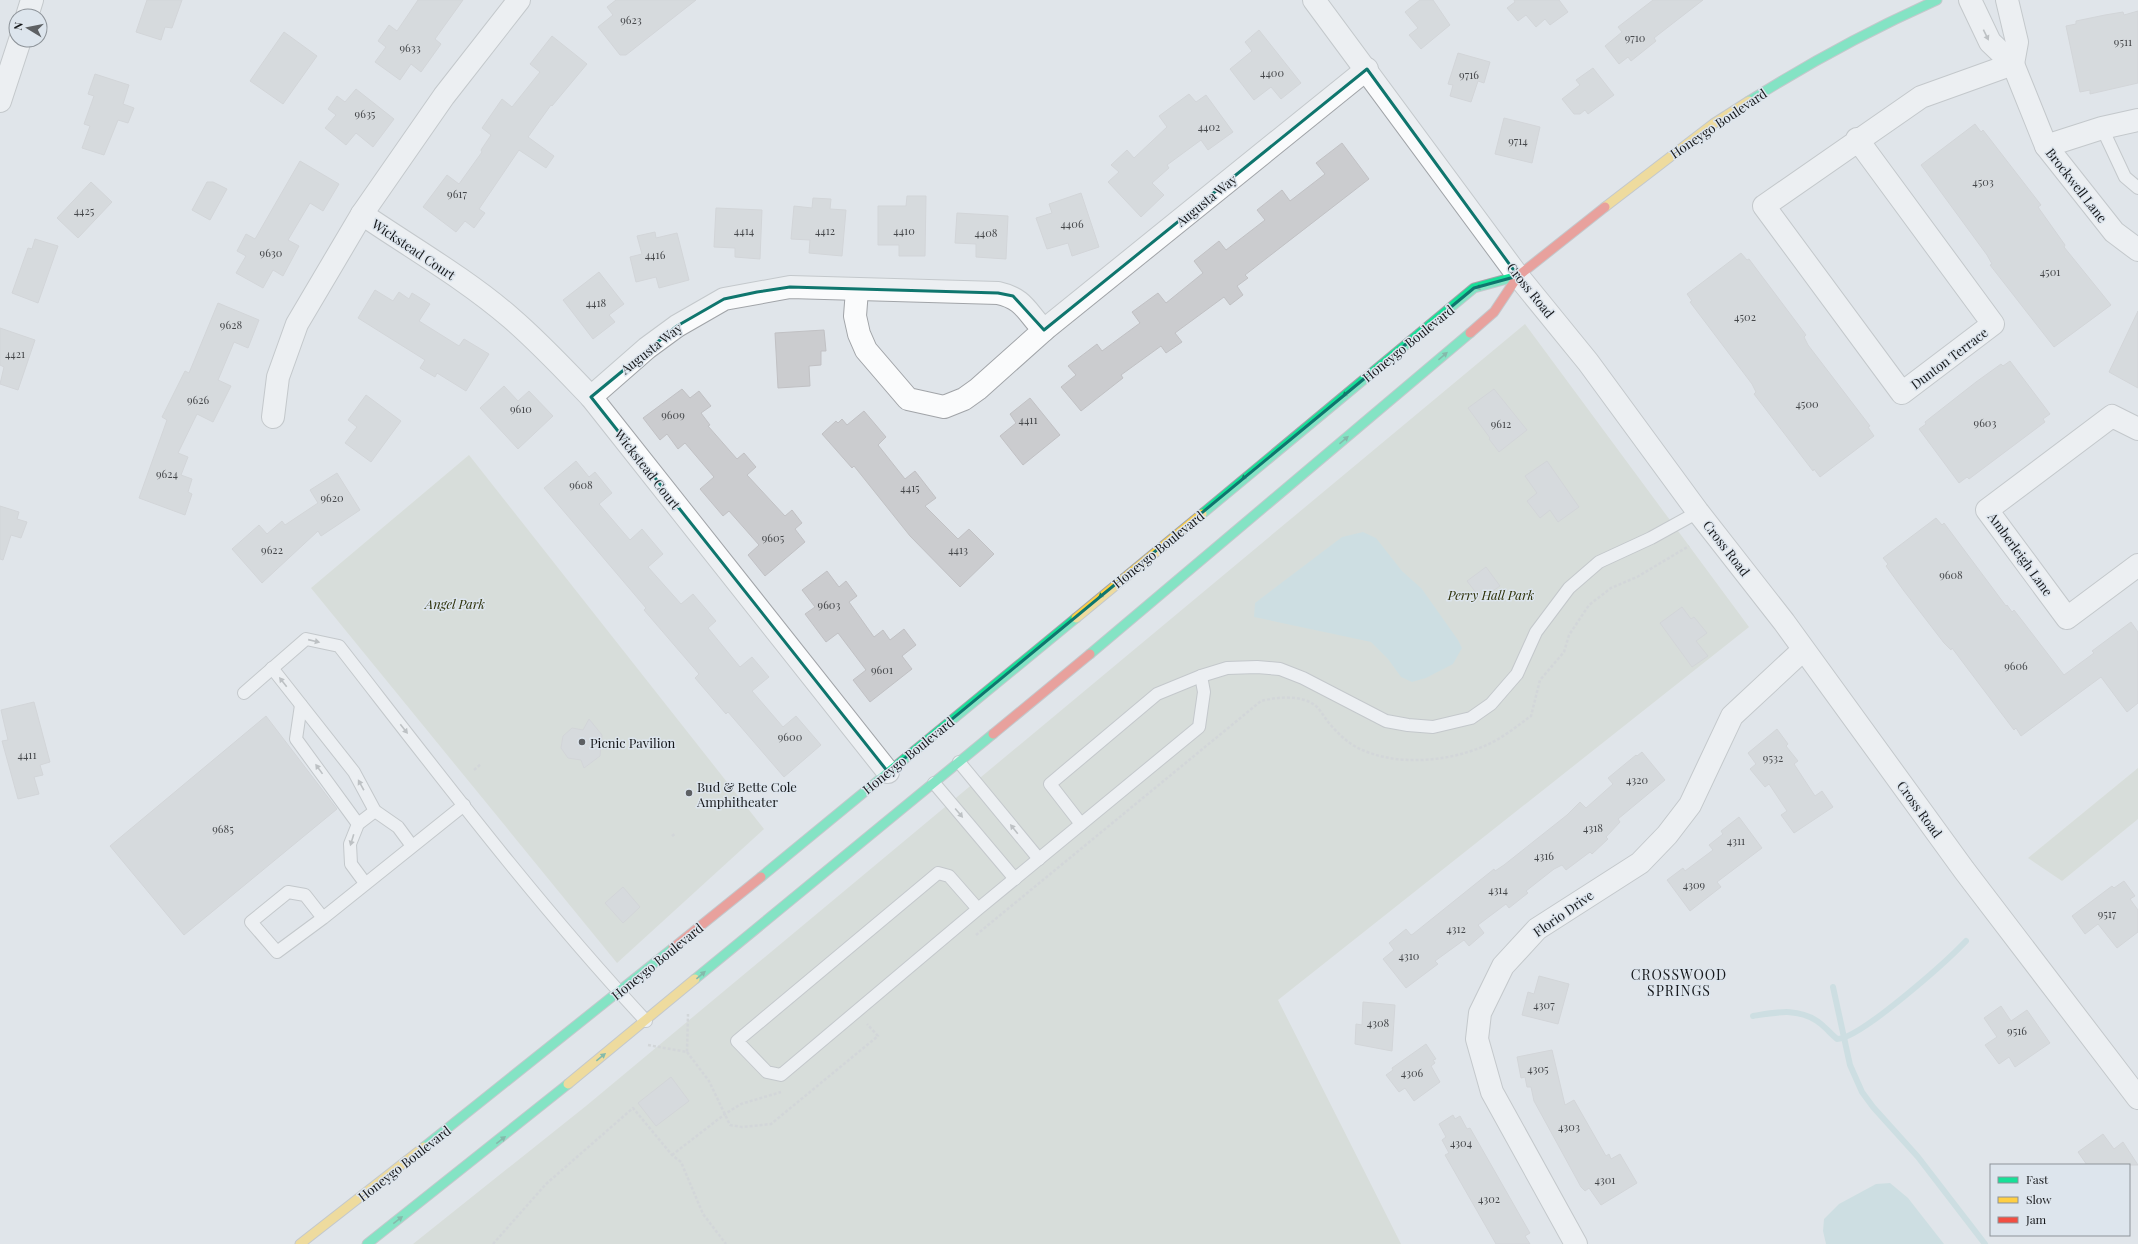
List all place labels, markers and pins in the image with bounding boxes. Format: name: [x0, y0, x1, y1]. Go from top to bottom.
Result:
place label: Picnic Pavilion: [590, 734, 676, 751]
marker: Picnic Pavilion: [577, 737, 587, 747]
place label: Bud & Bette Cole Amphitheater: [696, 778, 797, 810]
marker: Bud & Bette Cole Amphitheater: [684, 788, 694, 798]

